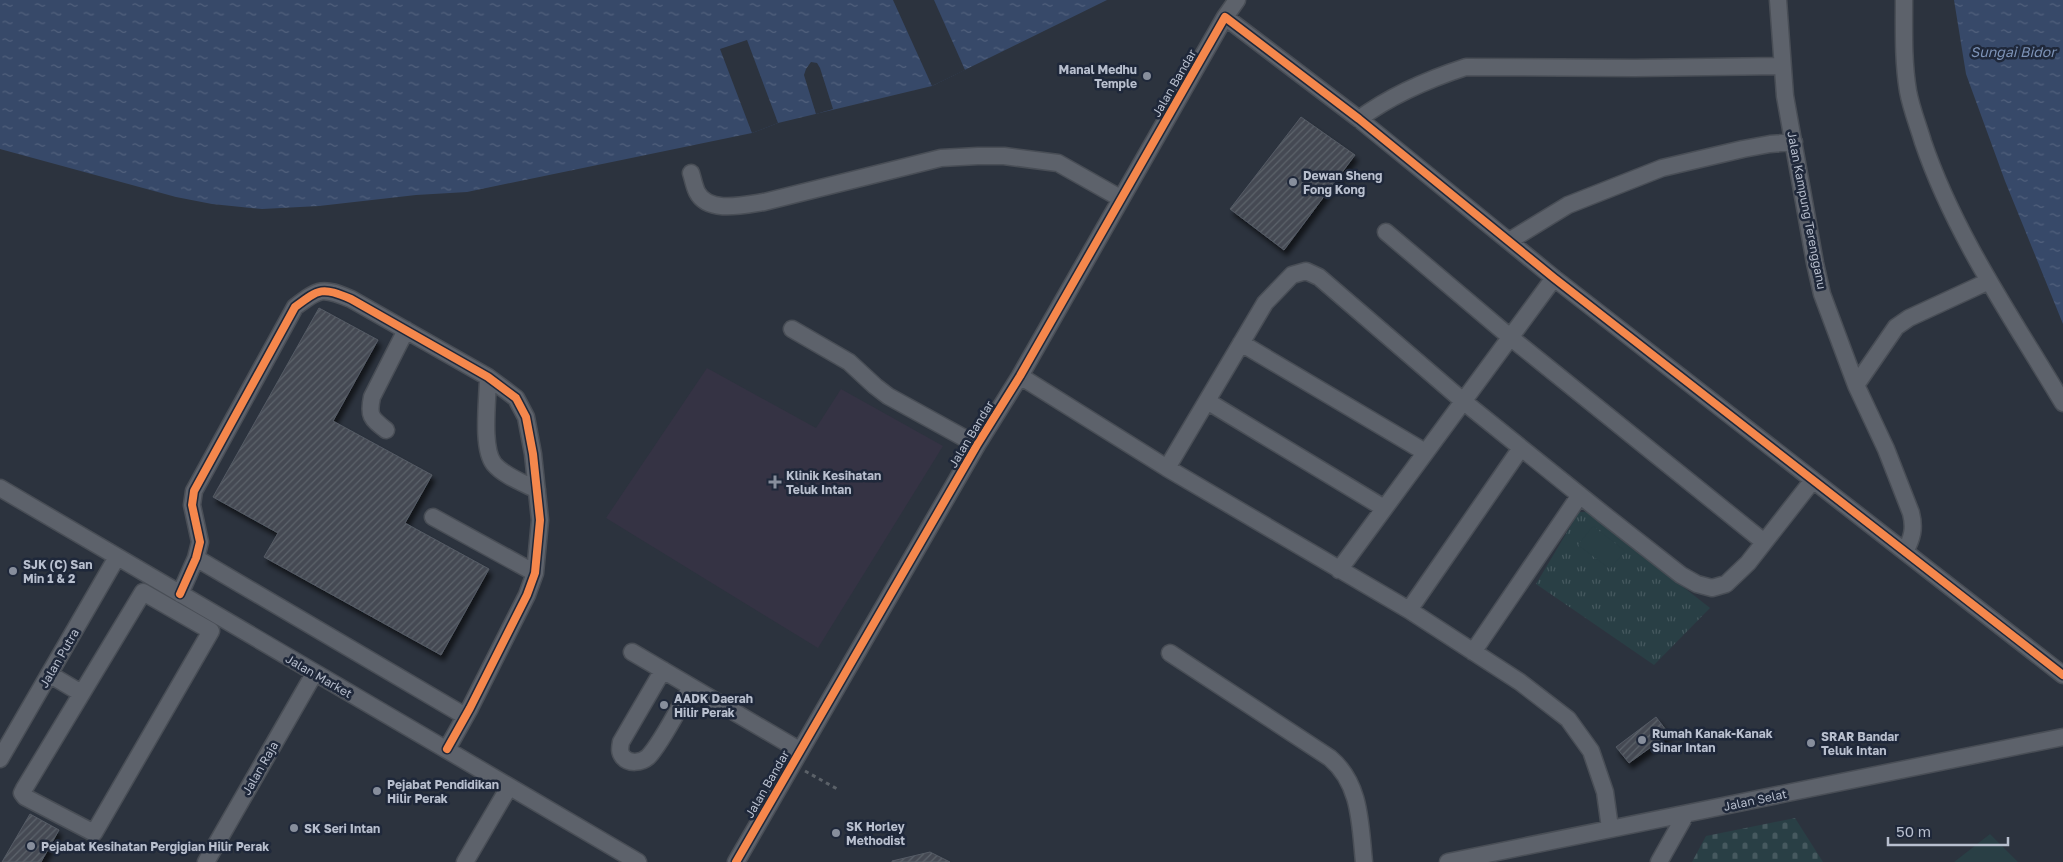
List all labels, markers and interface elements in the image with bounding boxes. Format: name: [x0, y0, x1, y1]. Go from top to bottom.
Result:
water label: Sungai Bidor: [1970, 43, 2058, 60]
street label: Jalan Bandar: [1149, 46, 1200, 119]
place label: Manal Medhu Temple: [1059, 62, 1137, 91]
marker: Manal Medhu Temple: [1141, 70, 1153, 82]
street label: Jalan Kampung Terengganu: [1784, 130, 1830, 290]
place label: Dewan Sheng Fong Kong: [1303, 168, 1383, 197]
marker: Dewan Sheng Fong Kong: [1287, 176, 1299, 188]
street label: Jalan Bandar: [945, 398, 997, 470]
place label: Klinik Kesihatan Teluk Intan: [786, 468, 881, 497]
marker: Klinik Kesihatan Teluk Intan: [768, 475, 782, 489]
place label: SJK (C) San Min 1 & 2: [23, 557, 92, 586]
marker: SJK (C) San Min 1 & 2: [7, 565, 19, 577]
street label: Jalan Putra: [36, 626, 82, 690]
street label: Jalan Market: [283, 651, 355, 701]
place label: AADK Daerah Hilir Perak: [674, 691, 753, 720]
marker: AADK Daerah Hilir Perak: [658, 699, 670, 711]
place label: Rumah Kanak-Kanak Sinar Intan: [1652, 726, 1773, 755]
place label: SRAR Bandar Teluk Intan: [1821, 729, 1899, 758]
marker: Rumah Kanak-Kanak Sinar Intan: [1636, 734, 1648, 746]
marker: SRAR Bandar Teluk Intan: [1805, 737, 1817, 749]
street label: Jalan Raja: [239, 739, 281, 797]
street label: Jalan Bandar: [742, 747, 793, 820]
place label: Pejabat Pendidikan Hilir Perak: [387, 777, 499, 806]
marker: Pejabat Pendidikan Hilir Perak: [371, 785, 383, 797]
street label: Jalan Selat: [1722, 786, 1788, 814]
scale bar: [1888, 814, 2008, 846]
place label: SK Horley Methodist: [846, 819, 906, 848]
place label: SK Seri Intan: [304, 821, 380, 836]
marker: SK Seri Intan: [288, 822, 300, 834]
text: 50 m: [1896, 822, 1931, 840]
marker: SK Horley Methodist: [830, 827, 842, 839]
place label: Pejabat Kesihatan Pergigian Hilir Perak: [41, 839, 269, 854]
marker: Pejabat Kesihatan Pergigian Hilir Perak: [25, 840, 37, 852]

